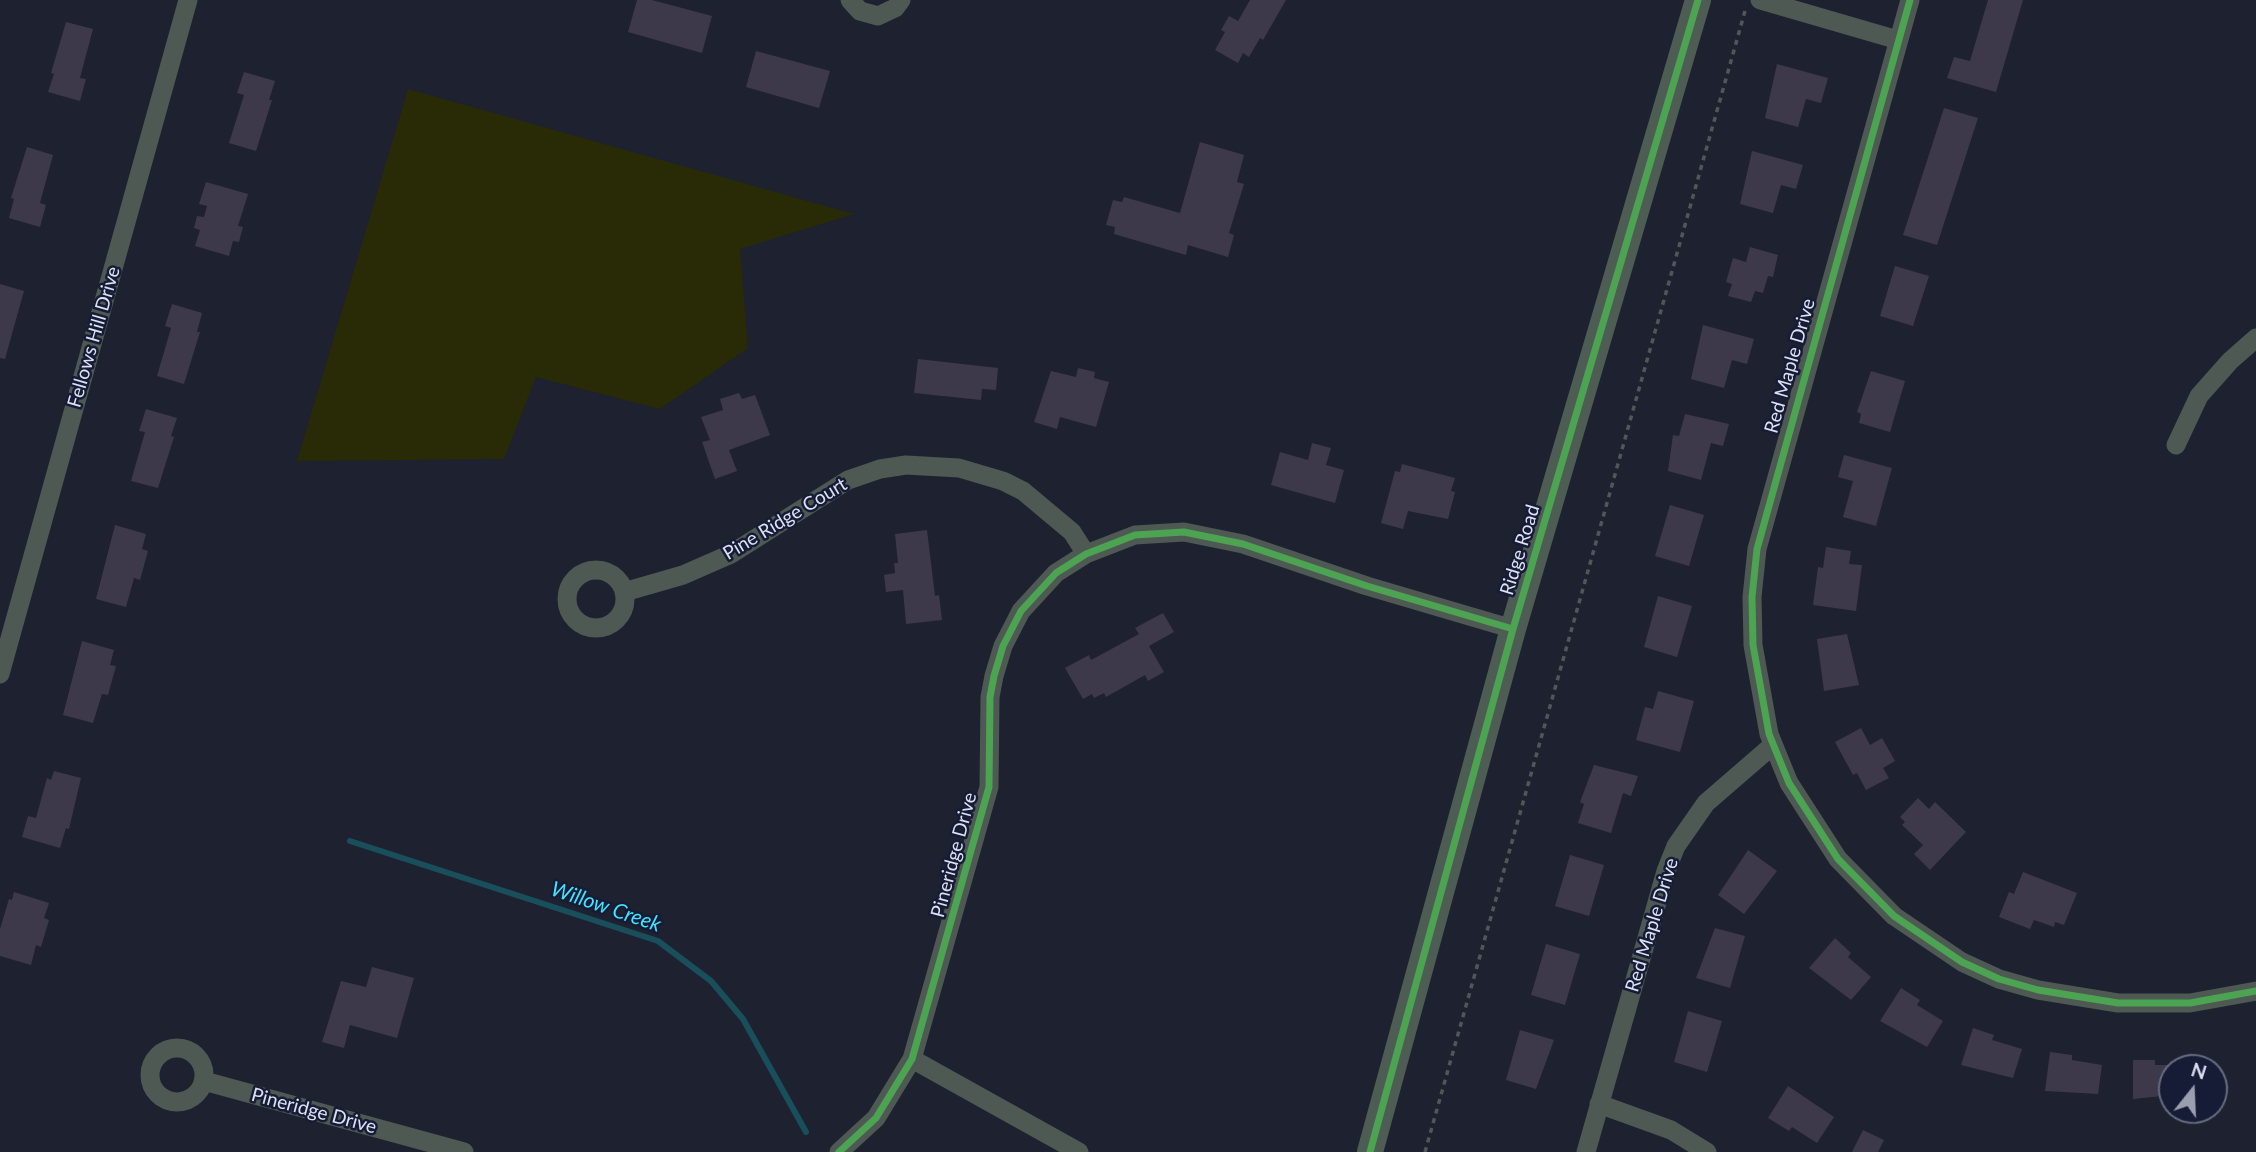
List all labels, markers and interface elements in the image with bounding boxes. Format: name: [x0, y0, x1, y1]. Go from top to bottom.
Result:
street label: Fellows Hill Drive: [63, 264, 125, 410]
street label: Red Maple Drive: [1760, 296, 1820, 436]
street label: Pine Ridge Court: [719, 473, 851, 565]
street label: Ridge Road: [1495, 502, 1545, 598]
street label: Pineridge Drive: [926, 790, 982, 920]
street label: Red Maple Drive: [1621, 855, 1683, 995]
water label: Willow Creek: [548, 876, 664, 938]
north arrow: [2158, 1054, 2228, 1124]
text: N: [2189, 1057, 2210, 1084]
street label: Pineridge Drive: [249, 1083, 379, 1139]

